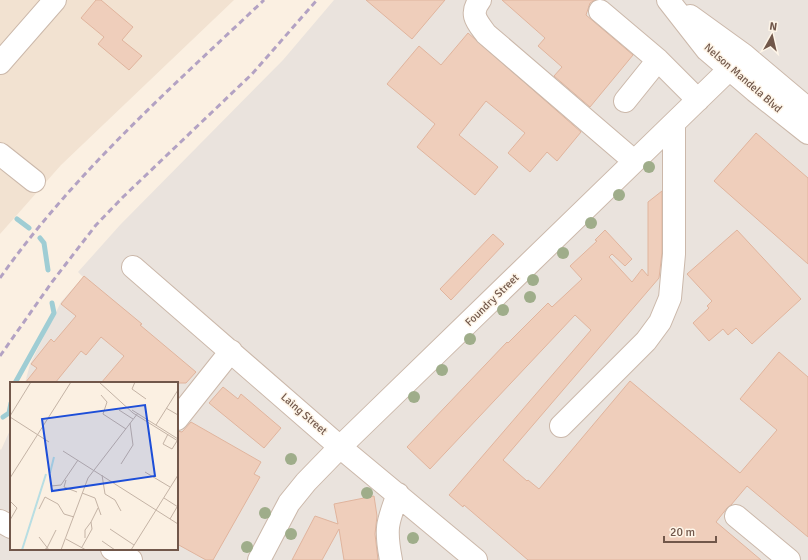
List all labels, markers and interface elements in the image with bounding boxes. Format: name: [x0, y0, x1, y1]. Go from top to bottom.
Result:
north arrow: [752, 16, 792, 56]
text: N: [769, 20, 778, 34]
street label: Nelson Mandela Blvd: [701, 41, 785, 115]
street label: Foundry Street: [462, 271, 522, 329]
inset map: [10, 382, 178, 550]
street label: Laing Street: [278, 390, 330, 438]
scale bar: [664, 518, 716, 544]
text: 20 m: [670, 525, 695, 540]

